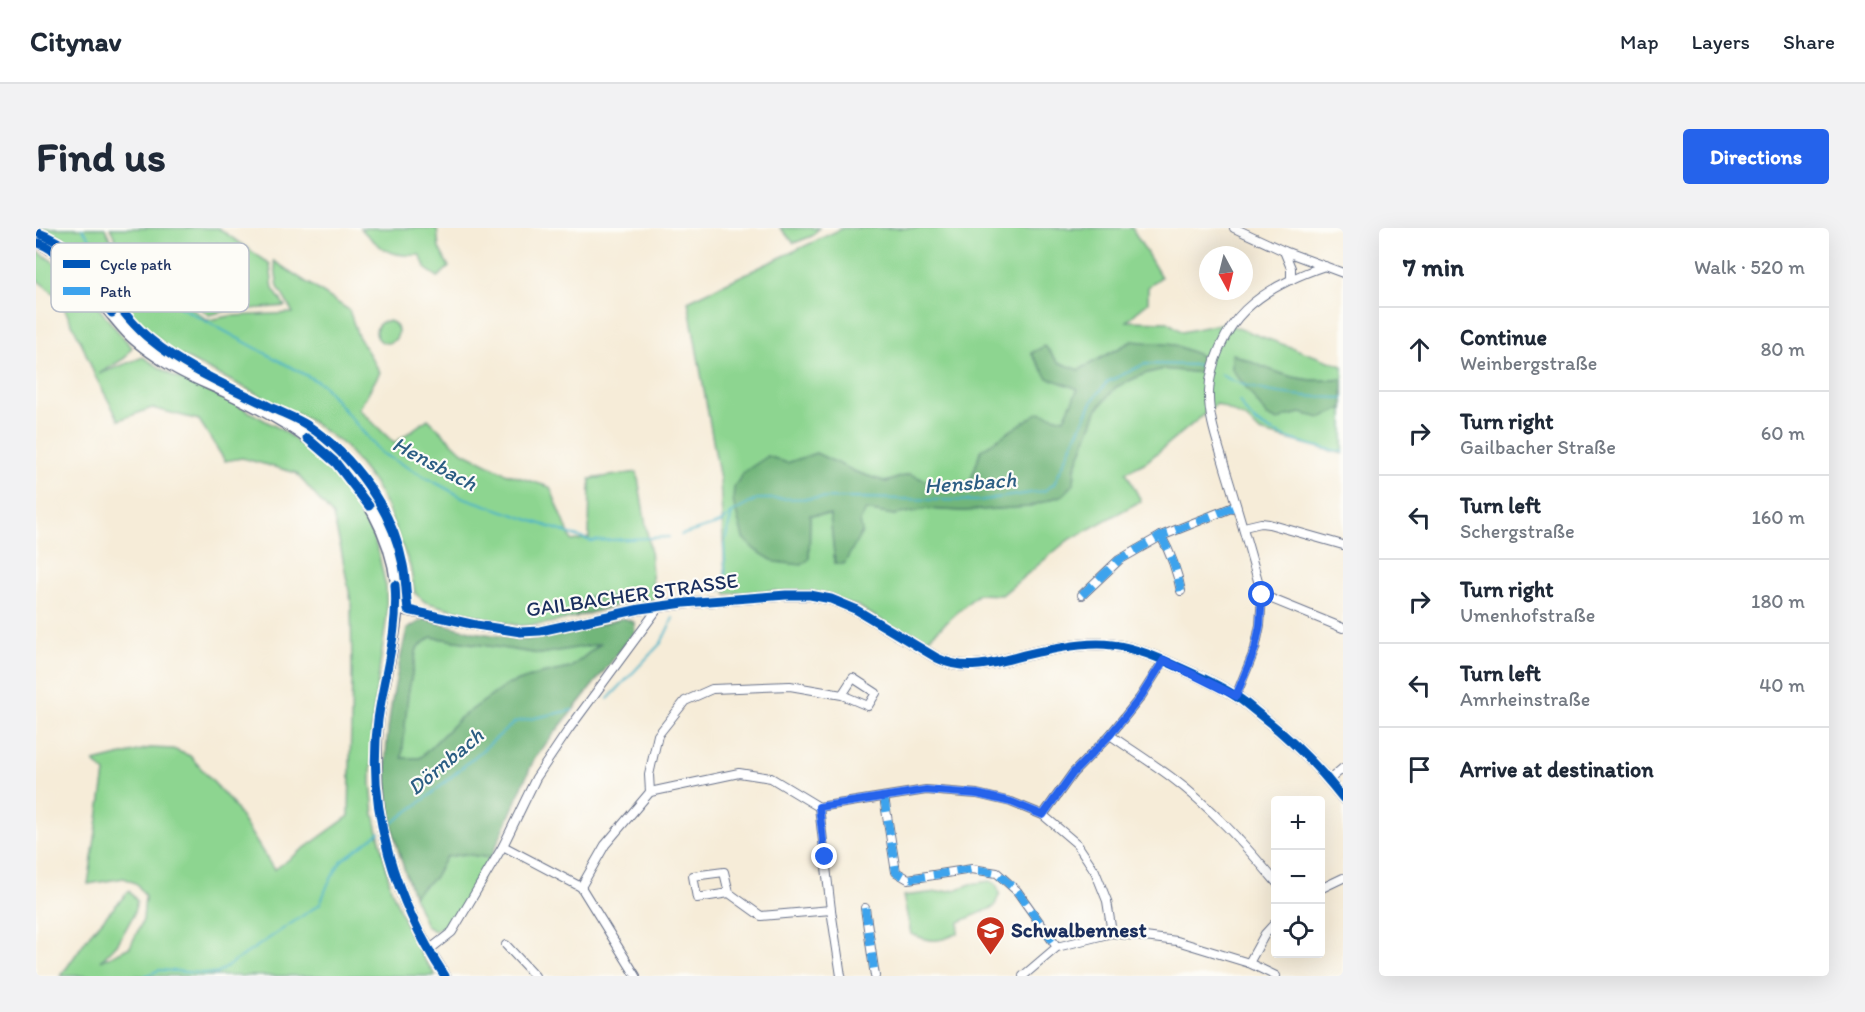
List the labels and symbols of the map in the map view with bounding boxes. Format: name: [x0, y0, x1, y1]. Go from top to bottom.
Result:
legend: [51, 243, 249, 312]
north arrow: [1199, 246, 1253, 300]
text: Cycle path: [100, 255, 172, 274]
text: Path: [100, 282, 131, 301]
water label: Hensbach: [388, 430, 482, 497]
water label: Hensbach: [923, 466, 1018, 499]
street label: GAILBACHER STRASSE: [524, 567, 739, 622]
route start: [1248, 581, 1274, 607]
water label: Dörnbach: [402, 721, 489, 801]
route end: [811, 843, 837, 869]
school or university icon: Schwalbennest: [974, 914, 1006, 956]
place label: Schwalbennest: [1011, 917, 1147, 942]

